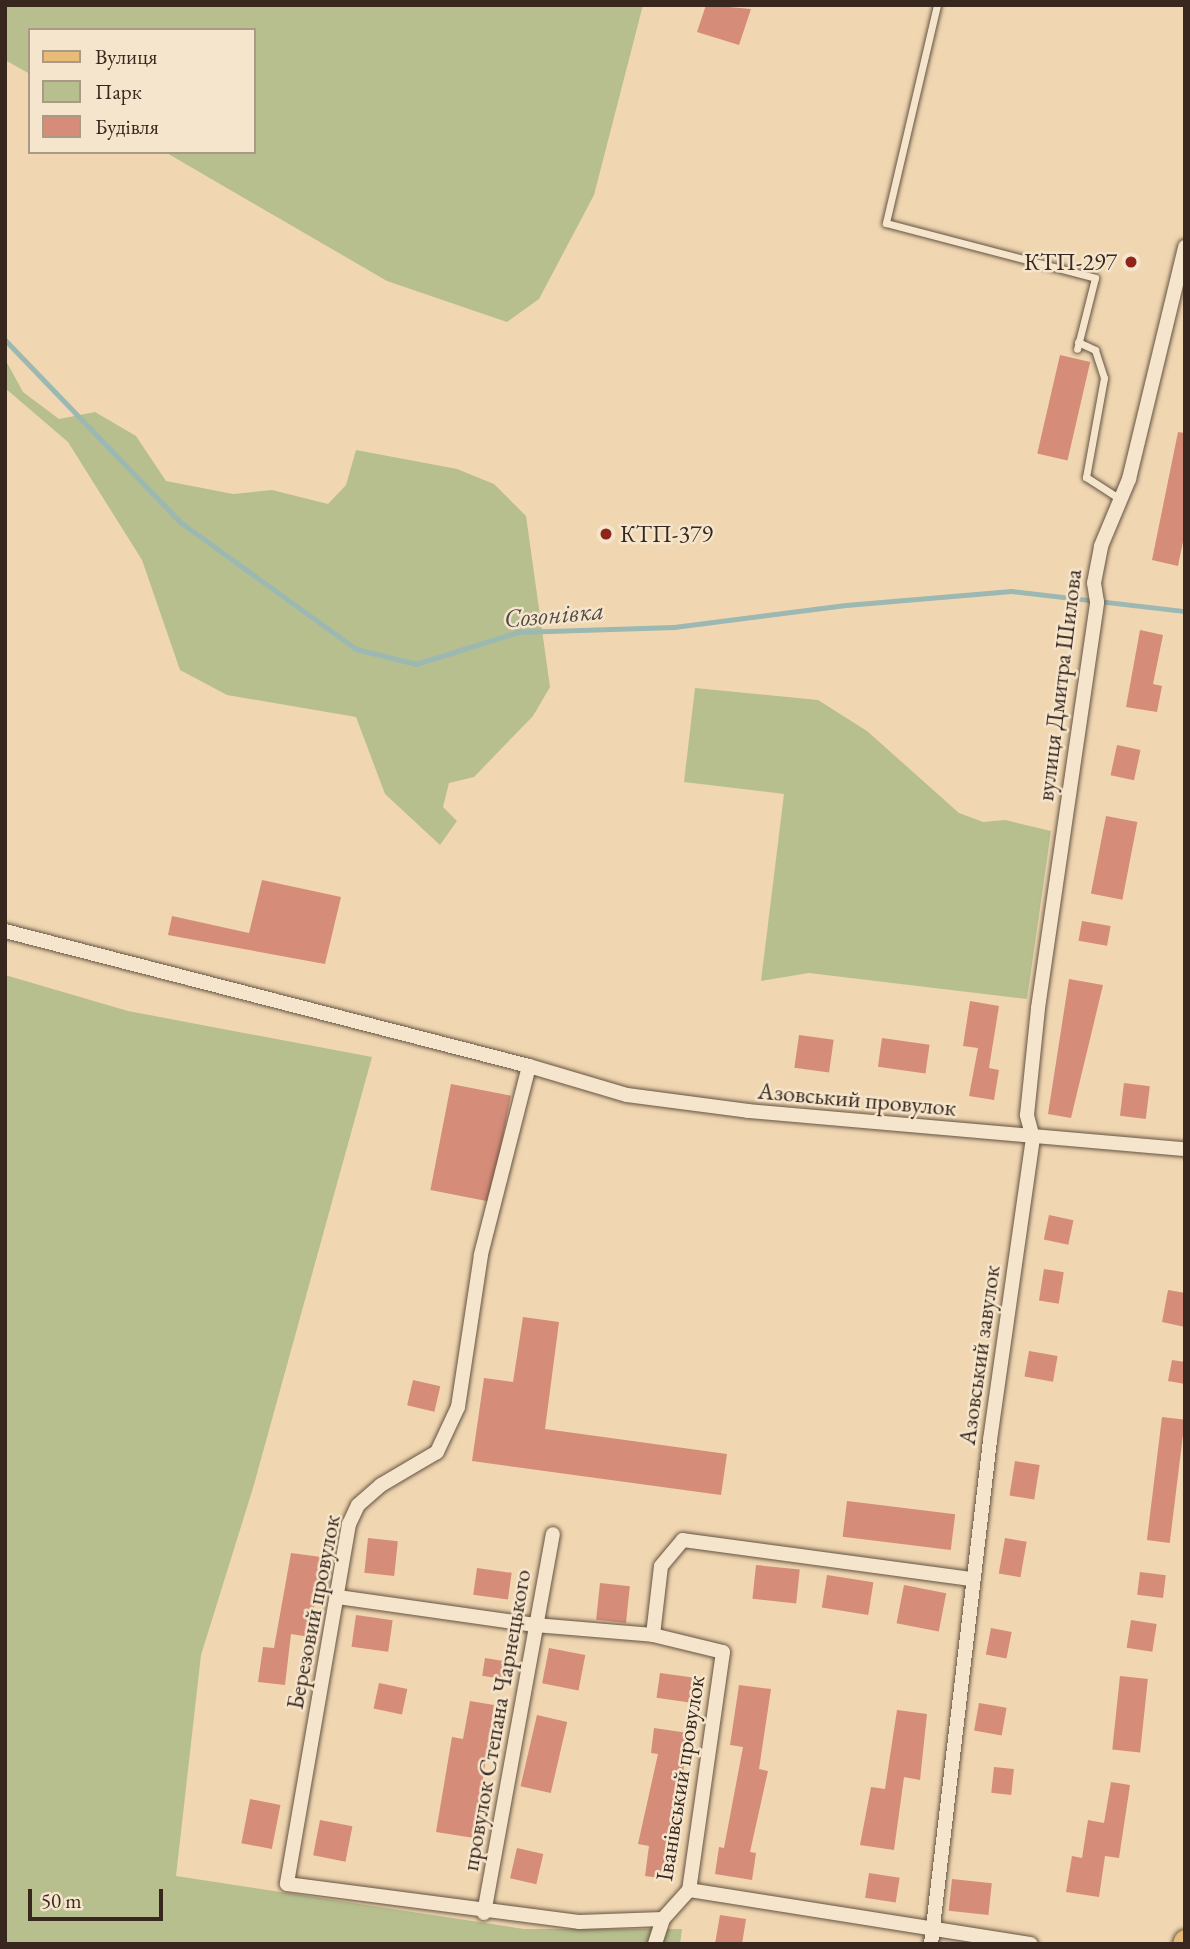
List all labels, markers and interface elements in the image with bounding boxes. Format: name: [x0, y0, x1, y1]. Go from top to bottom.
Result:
legend: [28, 28, 256, 154]
text: Вулиця: [95, 43, 157, 70]
text: Парк: [95, 78, 142, 105]
text: Будівля: [95, 113, 159, 140]
place label: КТП-297: [1024, 248, 1117, 276]
marker: КТП-297: [1123, 254, 1139, 270]
place label: КТП-379: [620, 520, 713, 548]
marker: КТП-379: [598, 526, 614, 542]
street label: вулиця Дмитра Шилова: [1030, 567, 1088, 803]
water label: Созонівка: [503, 595, 605, 635]
street label: Азовський провулок: [757, 1076, 957, 1122]
street label: Азовський завулок: [952, 1263, 1006, 1447]
street label: Березовий провулок: [280, 1512, 346, 1712]
street label: провулок Степана Чарнецького: [455, 1567, 537, 1873]
street label: Іванівський провулок: [650, 1673, 710, 1883]
scale bar: [32, 1876, 166, 1920]
text: 50 m: [41, 1887, 82, 1914]

